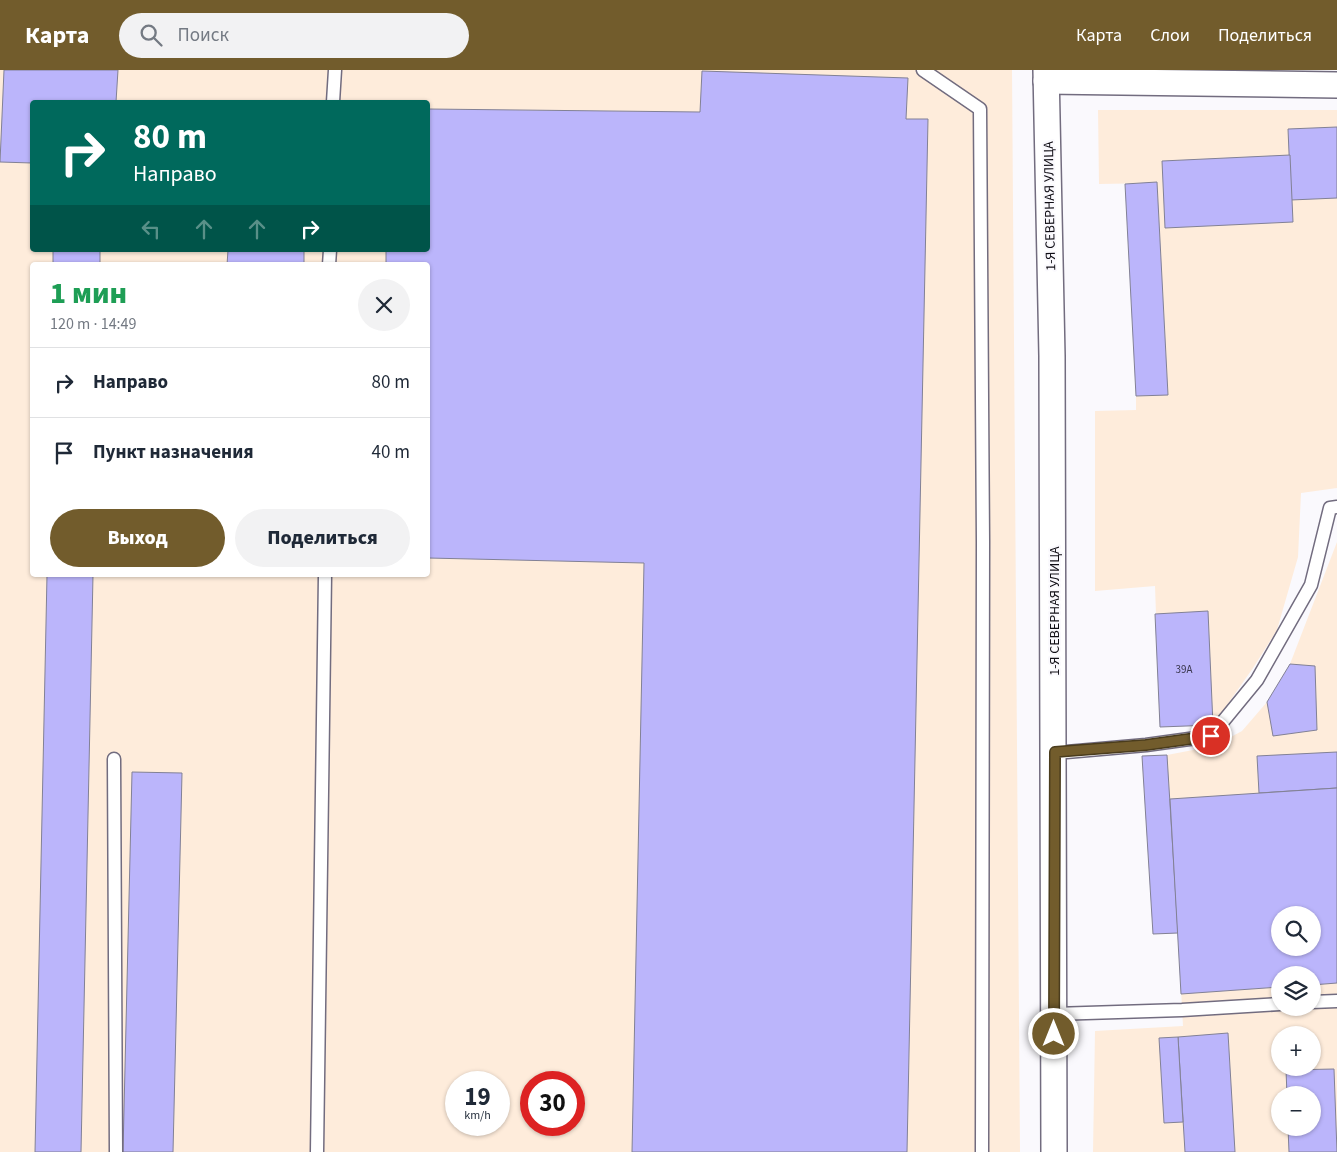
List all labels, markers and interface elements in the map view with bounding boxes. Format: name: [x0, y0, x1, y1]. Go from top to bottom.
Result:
search box: [119, 13, 469, 58]
text: Карта: [25, 18, 89, 53]
icon: search: [137, 21, 165, 49]
text: Поиск: [177, 22, 229, 49]
text: Карта: [1076, 23, 1122, 48]
text: Слои: [1150, 23, 1190, 48]
text: Поделиться: [1218, 23, 1312, 48]
text: 80 m: [133, 112, 207, 162]
icon: right: [50, 120, 115, 185]
street label: 1-Я СЕВЕРНАЯ УЛИЦА: [1039, 141, 1061, 271]
text: Направо: [133, 158, 217, 190]
icon: left: [137, 215, 165, 243]
icon: ahead: [190, 215, 218, 243]
icon: ahead: [243, 215, 271, 243]
icon: right: [296, 215, 324, 243]
text: 1 мин: [50, 272, 127, 315]
button: close: [358, 279, 410, 331]
text: 120 m · 14:49: [50, 313, 137, 335]
icon: right: [50, 369, 78, 397]
text: Направо: [93, 369, 168, 396]
text: 80 m: [372, 369, 410, 396]
icon: arrive: [50, 439, 78, 467]
text: Пункт назначения: [93, 439, 254, 466]
text: 40 m: [372, 439, 410, 466]
button: Выход: [50, 509, 225, 567]
button: Поделиться: [235, 509, 410, 567]
street label: 1-Я СЕВЕРНАЯ УЛИЦА: [1045, 546, 1065, 676]
house number: 39А: [1176, 662, 1192, 677]
pin: [1190, 715, 1232, 757]
icon: arrive: [1197, 722, 1225, 750]
map controls: [1271, 906, 1321, 1136]
button: search: [1271, 906, 1321, 956]
button: layers: [1271, 966, 1321, 1016]
position arrow: [1027, 1007, 1079, 1059]
button: +: [1271, 1026, 1321, 1076]
speed limit sign: 30: [520, 1071, 585, 1136]
text: 19: [464, 1079, 491, 1115]
button: −: [1271, 1086, 1321, 1136]
text: km/h: [464, 1107, 491, 1124]

